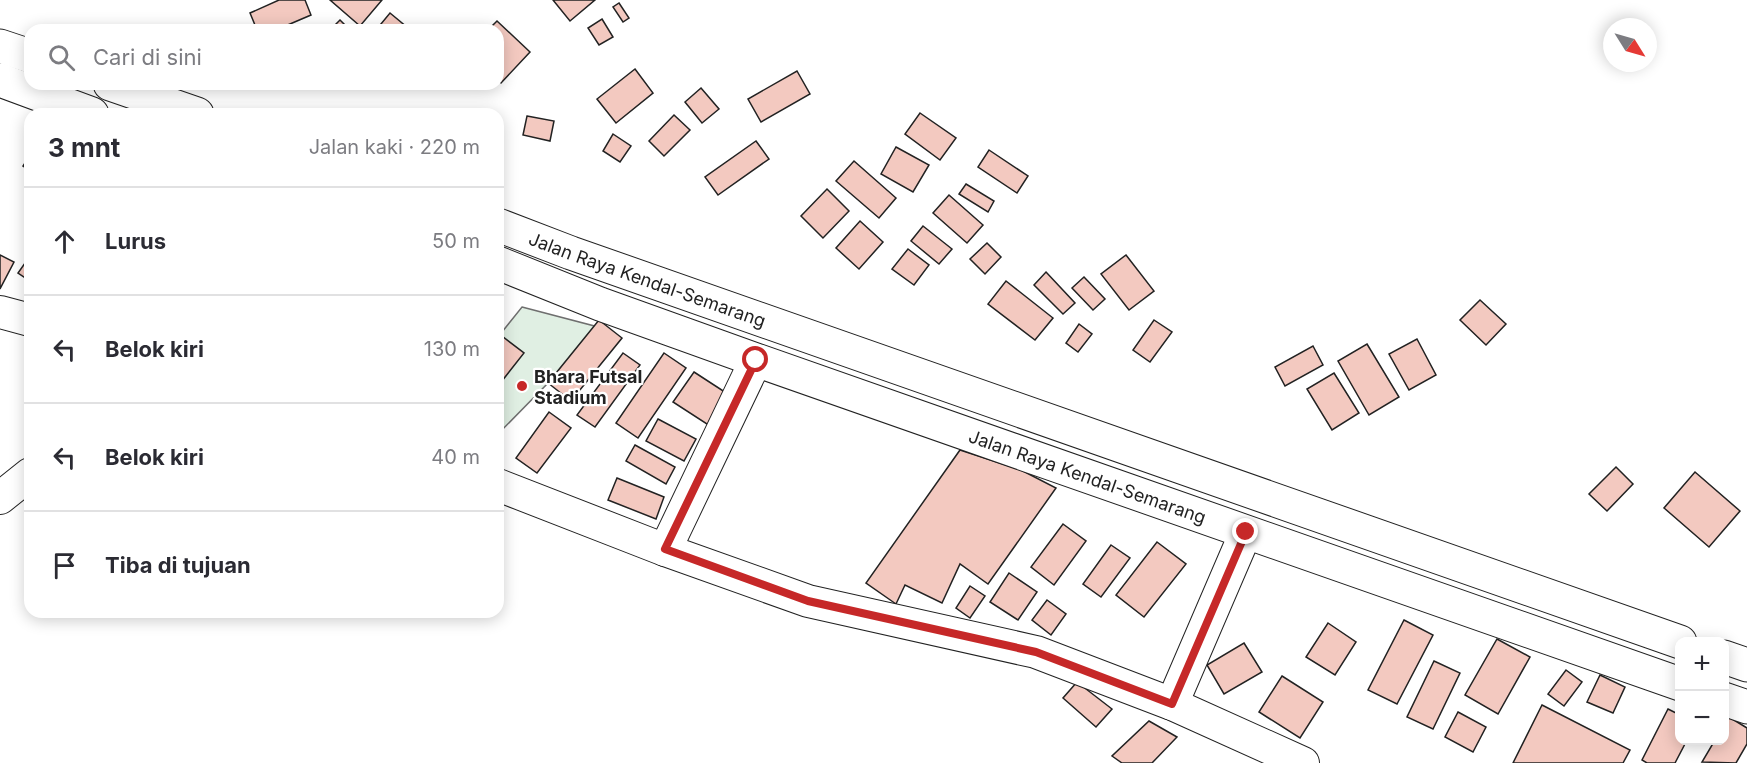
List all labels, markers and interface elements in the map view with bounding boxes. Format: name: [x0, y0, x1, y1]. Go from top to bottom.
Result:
north arrow: [1603, 18, 1657, 72]
search box: [24, 24, 504, 90]
icon: search: [45, 41, 78, 74]
text: Cari di sini: [93, 44, 202, 70]
text: 3 mnt: [48, 132, 120, 163]
text: Jalan kaki · 220 m: [309, 135, 480, 159]
icon: ahead: [48, 225, 81, 258]
street label: Jalan Raya Kendal-Semarang: [526, 227, 769, 331]
text: Lurus: [105, 228, 166, 254]
text: 50 m: [432, 229, 480, 253]
icon: left: [48, 333, 81, 366]
text: Belok kiri: [105, 336, 204, 362]
text: 130 m: [424, 337, 480, 361]
route start: [742, 346, 768, 372]
place label: Bhara Futsal Stadium: [534, 366, 642, 408]
marker: Bhara Futsal Stadium: [515, 379, 529, 393]
street label: Jalan Raya Kendal-Semarang: [966, 425, 1209, 528]
icon: left: [48, 441, 81, 474]
text: Belok kiri: [105, 444, 204, 470]
text: 40 m: [431, 445, 480, 469]
route end: [1232, 518, 1258, 544]
icon: arrive: [48, 549, 81, 582]
text: Tiba di tujuan: [105, 552, 251, 578]
map controls: [1675, 637, 1729, 745]
button: +: [1675, 637, 1729, 691]
button: −: [1675, 691, 1729, 745]

